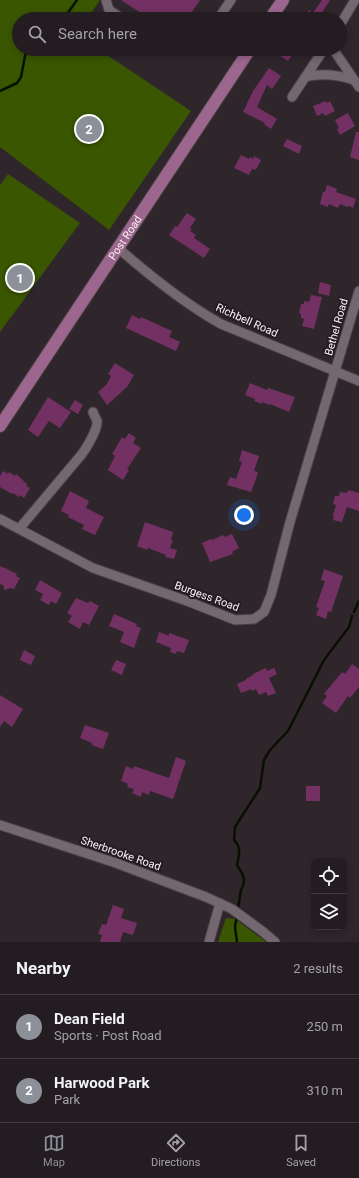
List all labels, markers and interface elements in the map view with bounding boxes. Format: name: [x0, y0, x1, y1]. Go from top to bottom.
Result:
search box: [12, 12, 347, 56]
icon: search: [26, 23, 48, 45]
text: Search here: [58, 25, 137, 43]
pin: 2: [76, 114, 102, 144]
street label: Post Road: [106, 213, 145, 263]
pin: 1: [7, 263, 33, 293]
street label: Bethel Road: [322, 297, 351, 357]
street label: Richbell Road: [214, 301, 280, 340]
your location: [234, 505, 254, 525]
street label: Burgess Road: [173, 579, 241, 614]
street label: Sherbrooke Road: [79, 834, 163, 873]
map controls: [311, 858, 347, 930]
button: locate: [311, 858, 347, 894]
button: layers: [311, 894, 347, 930]
text: Nearby: [16, 958, 71, 978]
text: 2 results: [293, 961, 343, 976]
text: Dean Field: [54, 1010, 125, 1028]
text: 1: [25, 1019, 33, 1034]
text: 250 m: [306, 1019, 343, 1034]
text: Sports · Post Road: [54, 1028, 162, 1043]
text: Harwood Park: [54, 1074, 149, 1092]
text: 2: [25, 1083, 33, 1098]
text: 310 m: [306, 1083, 343, 1098]
text: Park: [54, 1092, 80, 1107]
tab: Map: [43, 1132, 65, 1169]
tab: Directions: [151, 1132, 200, 1169]
tab: Saved: [286, 1132, 316, 1169]

